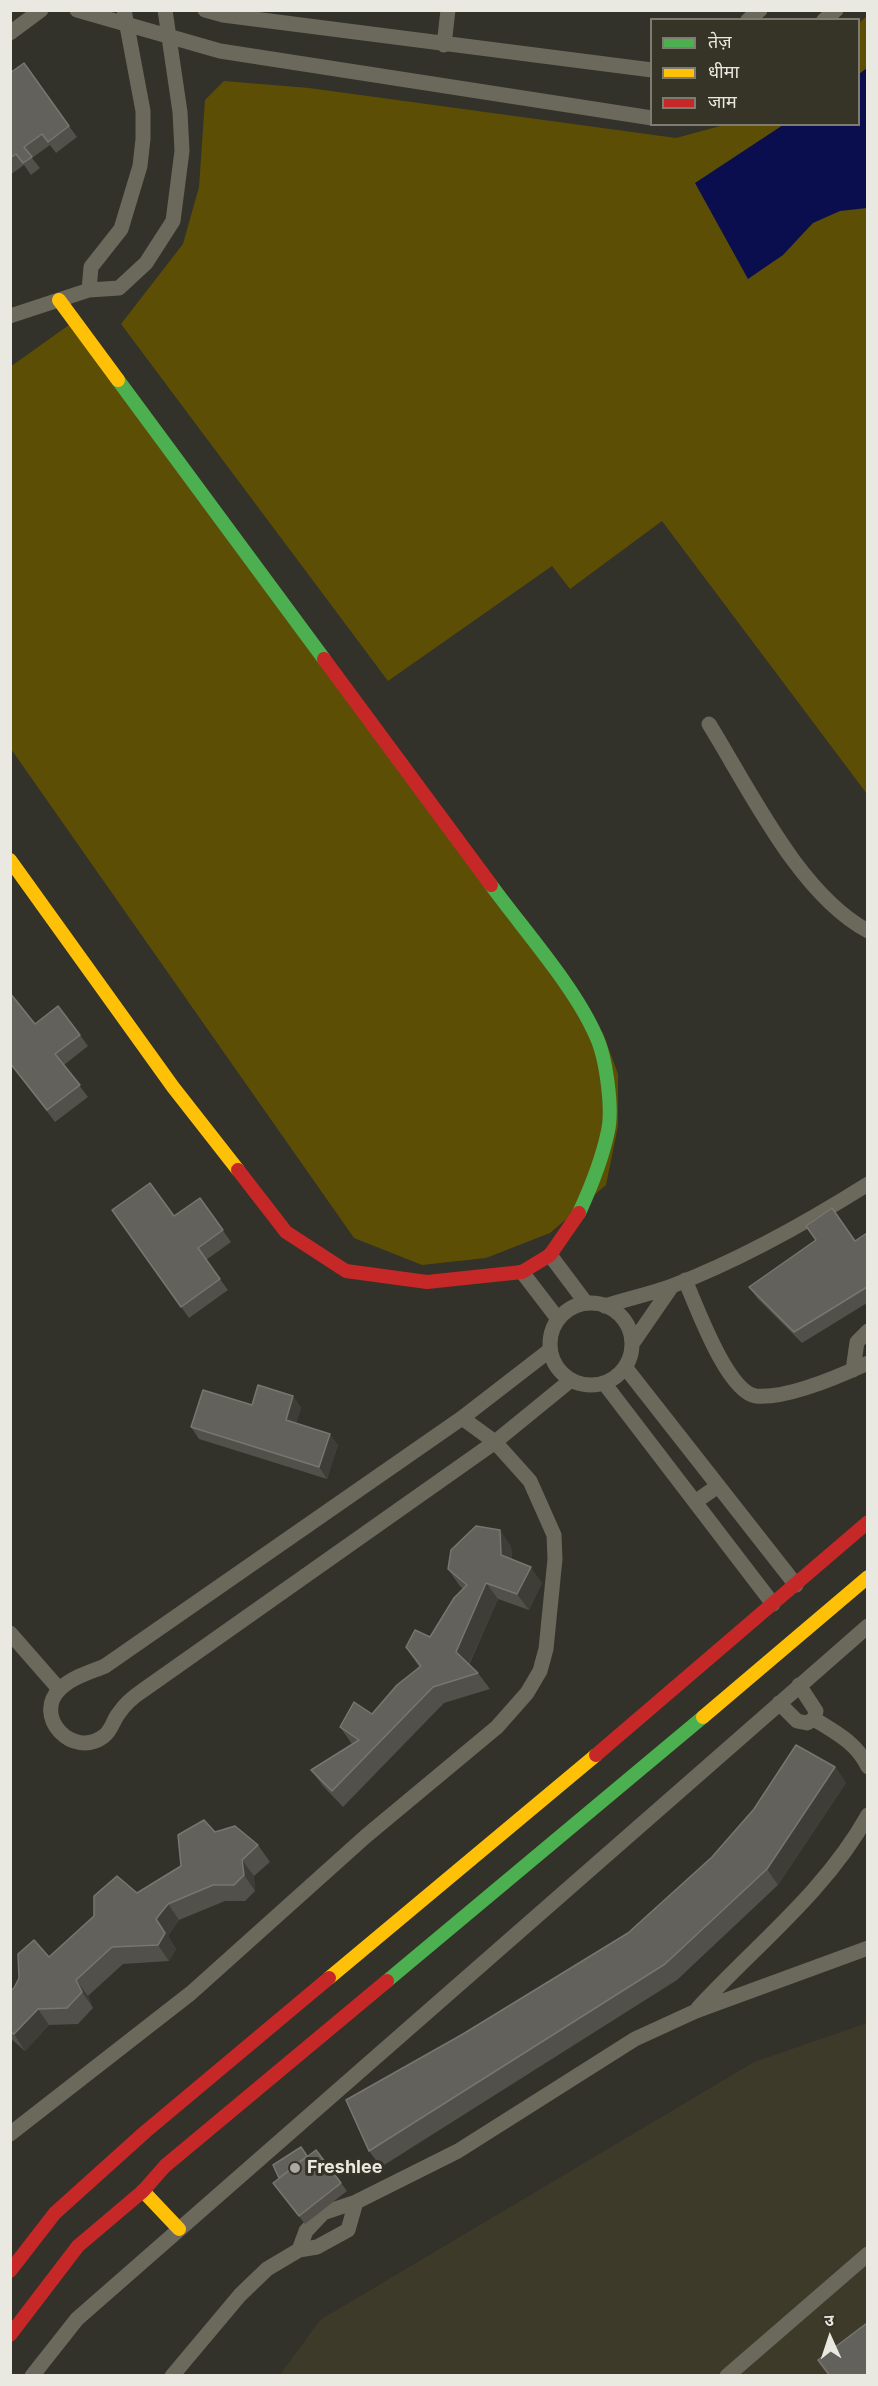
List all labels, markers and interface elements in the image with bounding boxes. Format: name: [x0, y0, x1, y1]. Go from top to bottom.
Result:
legend: [650, 18, 860, 126]
text: तेज़: [708, 31, 732, 52]
text: धीमा: [708, 61, 739, 82]
text: जाम: [708, 91, 737, 112]
place label: Freshlee: [307, 2157, 382, 2179]
marker: Freshlee: [288, 2161, 302, 2175]
north arrow: [800, 2308, 860, 2368]
text: उ: [824, 2310, 834, 2330]

